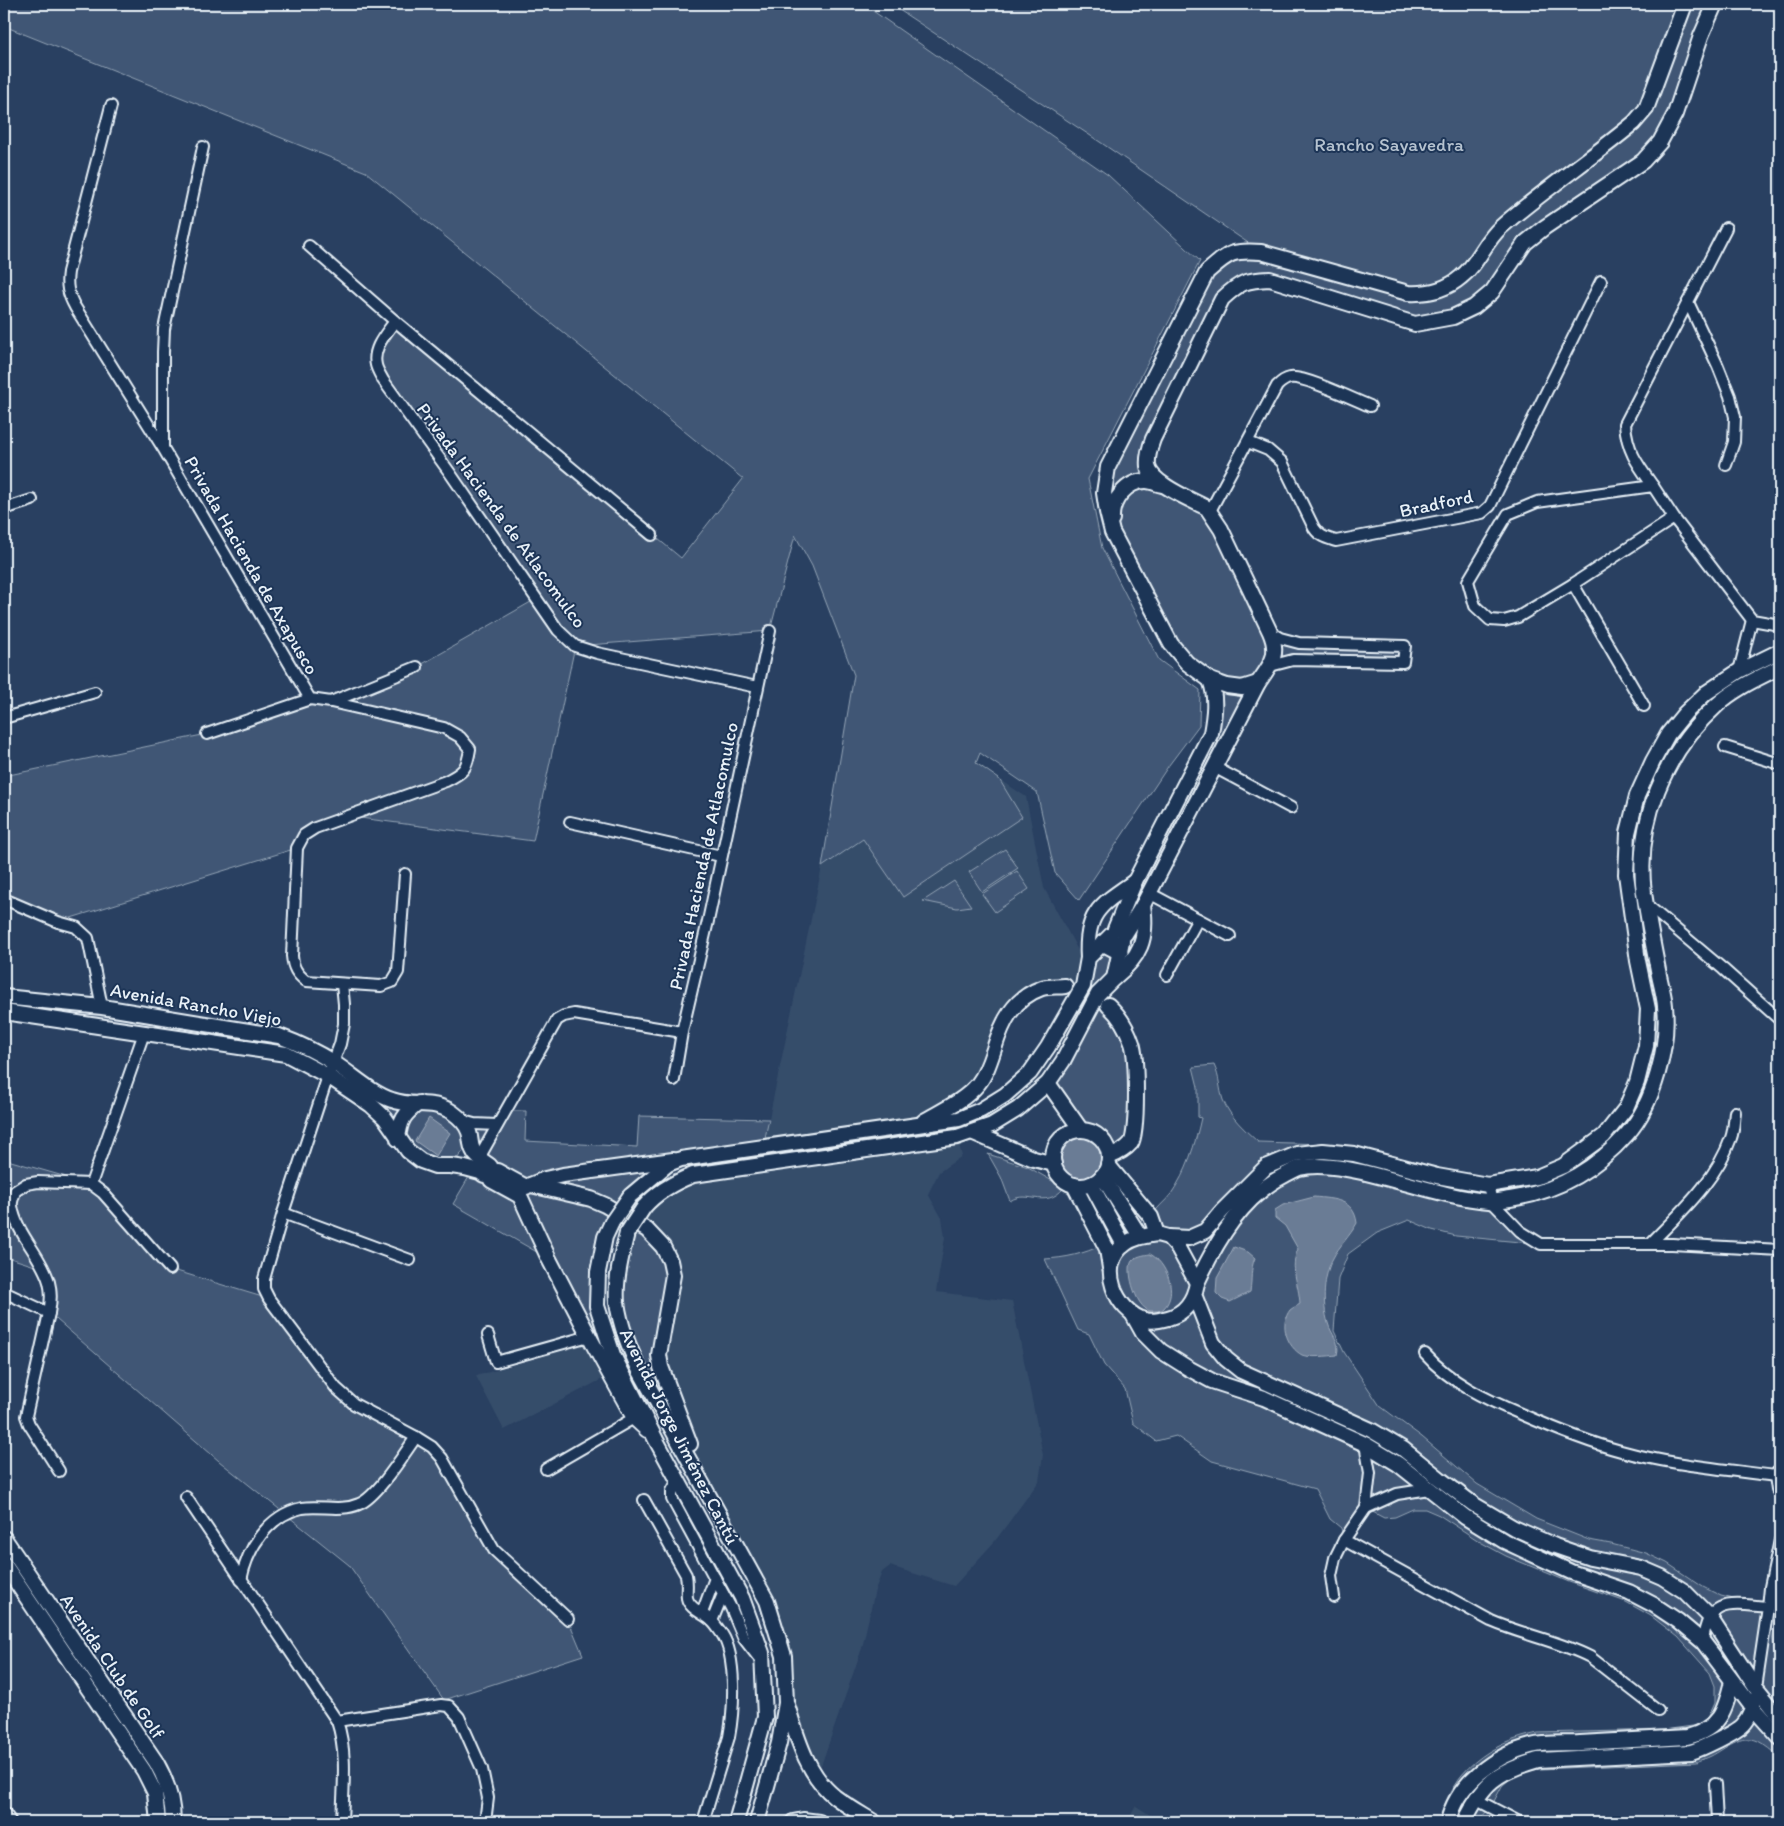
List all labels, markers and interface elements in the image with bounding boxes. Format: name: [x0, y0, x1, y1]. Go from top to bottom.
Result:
park label: Rancho Sayavedra: [1314, 133, 1464, 156]
street label: Privada Hacienda de Atlacomulco: [412, 398, 591, 632]
street label: Privada Hacienda de Axapusco: [179, 452, 324, 679]
street label: Bradford: [1397, 485, 1475, 522]
street label: Privada Hacienda de Atlacomulco: [664, 720, 743, 992]
street label: Avenida Rancho Viejo: [109, 978, 283, 1031]
street label: Avenida Jorge Jiménez Cantú: [615, 1324, 744, 1549]
street label: Avenida Club de Golf: [55, 1589, 170, 1743]

